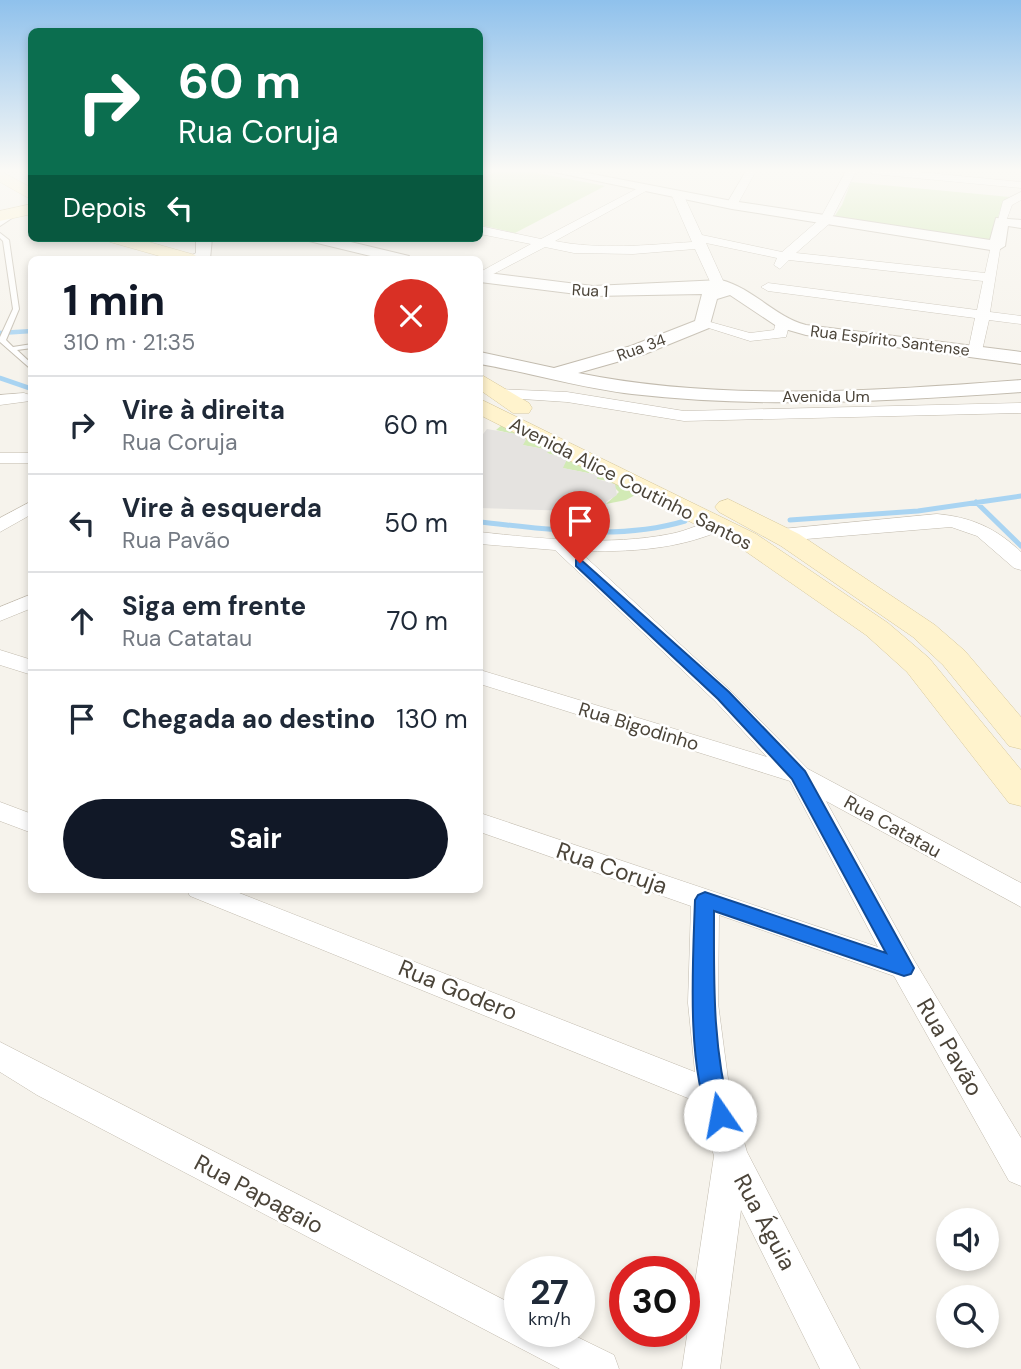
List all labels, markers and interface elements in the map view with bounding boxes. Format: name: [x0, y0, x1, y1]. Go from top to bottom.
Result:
text: 60 m: [178, 49, 301, 113]
icon: right: [63, 56, 154, 147]
text: Rua Coruja: [178, 111, 339, 153]
icon: left: [161, 189, 199, 227]
text: Depois: [63, 191, 147, 225]
text: 1 min: [63, 273, 165, 328]
button: close: [374, 279, 448, 353]
street label: Rua 1: [571, 279, 609, 302]
street label: Rua Espírito Santense: [809, 320, 971, 361]
text: 310 m · 21:35: [63, 327, 195, 357]
street label: Rua 34: [614, 329, 669, 366]
street label: Avenida Um: [782, 386, 870, 407]
text: Vire à direita: [122, 393, 285, 427]
icon: right: [63, 406, 101, 444]
text: 60 m: [384, 408, 448, 442]
street label: Avenida Alice Coutinho Santos: [505, 411, 756, 556]
text: Rua Coruja: [122, 427, 237, 457]
text: Vire à esquerda: [122, 491, 322, 525]
pin: [550, 491, 610, 563]
icon: arrive: [561, 502, 599, 540]
icon: left: [63, 504, 101, 542]
text: 50 m: [384, 506, 448, 540]
text: Rua Pavão: [122, 525, 230, 555]
text: Siga em frente: [122, 589, 306, 623]
icon: ahead: [63, 602, 101, 640]
text: 70 m: [387, 604, 448, 638]
text: Rua Catatau: [122, 623, 252, 653]
street label: Rua Bigodinho: [576, 696, 702, 757]
icon: arrive: [63, 700, 101, 738]
text: Chegada ao destino: [122, 702, 375, 736]
text: 130 m: [396, 702, 468, 736]
street label: Rua Catatau: [840, 789, 946, 863]
button: Sair: [63, 799, 448, 879]
street label: Rua Coruja: [553, 835, 671, 901]
street label: Rua Godero: [394, 953, 522, 1027]
street label: Rua Pavão: [910, 993, 990, 1101]
position arrow: [683, 1078, 757, 1152]
street label: Rua Papagaio: [189, 1147, 329, 1241]
street label: Rua Águia: [727, 1169, 803, 1275]
map controls: [936, 1208, 999, 1348]
button: sound: [936, 1208, 999, 1271]
speed limit sign: 30: [609, 1256, 700, 1347]
text: 27: [530, 1269, 569, 1315]
button: search: [936, 1285, 999, 1348]
text: km/h: [528, 1307, 571, 1331]

